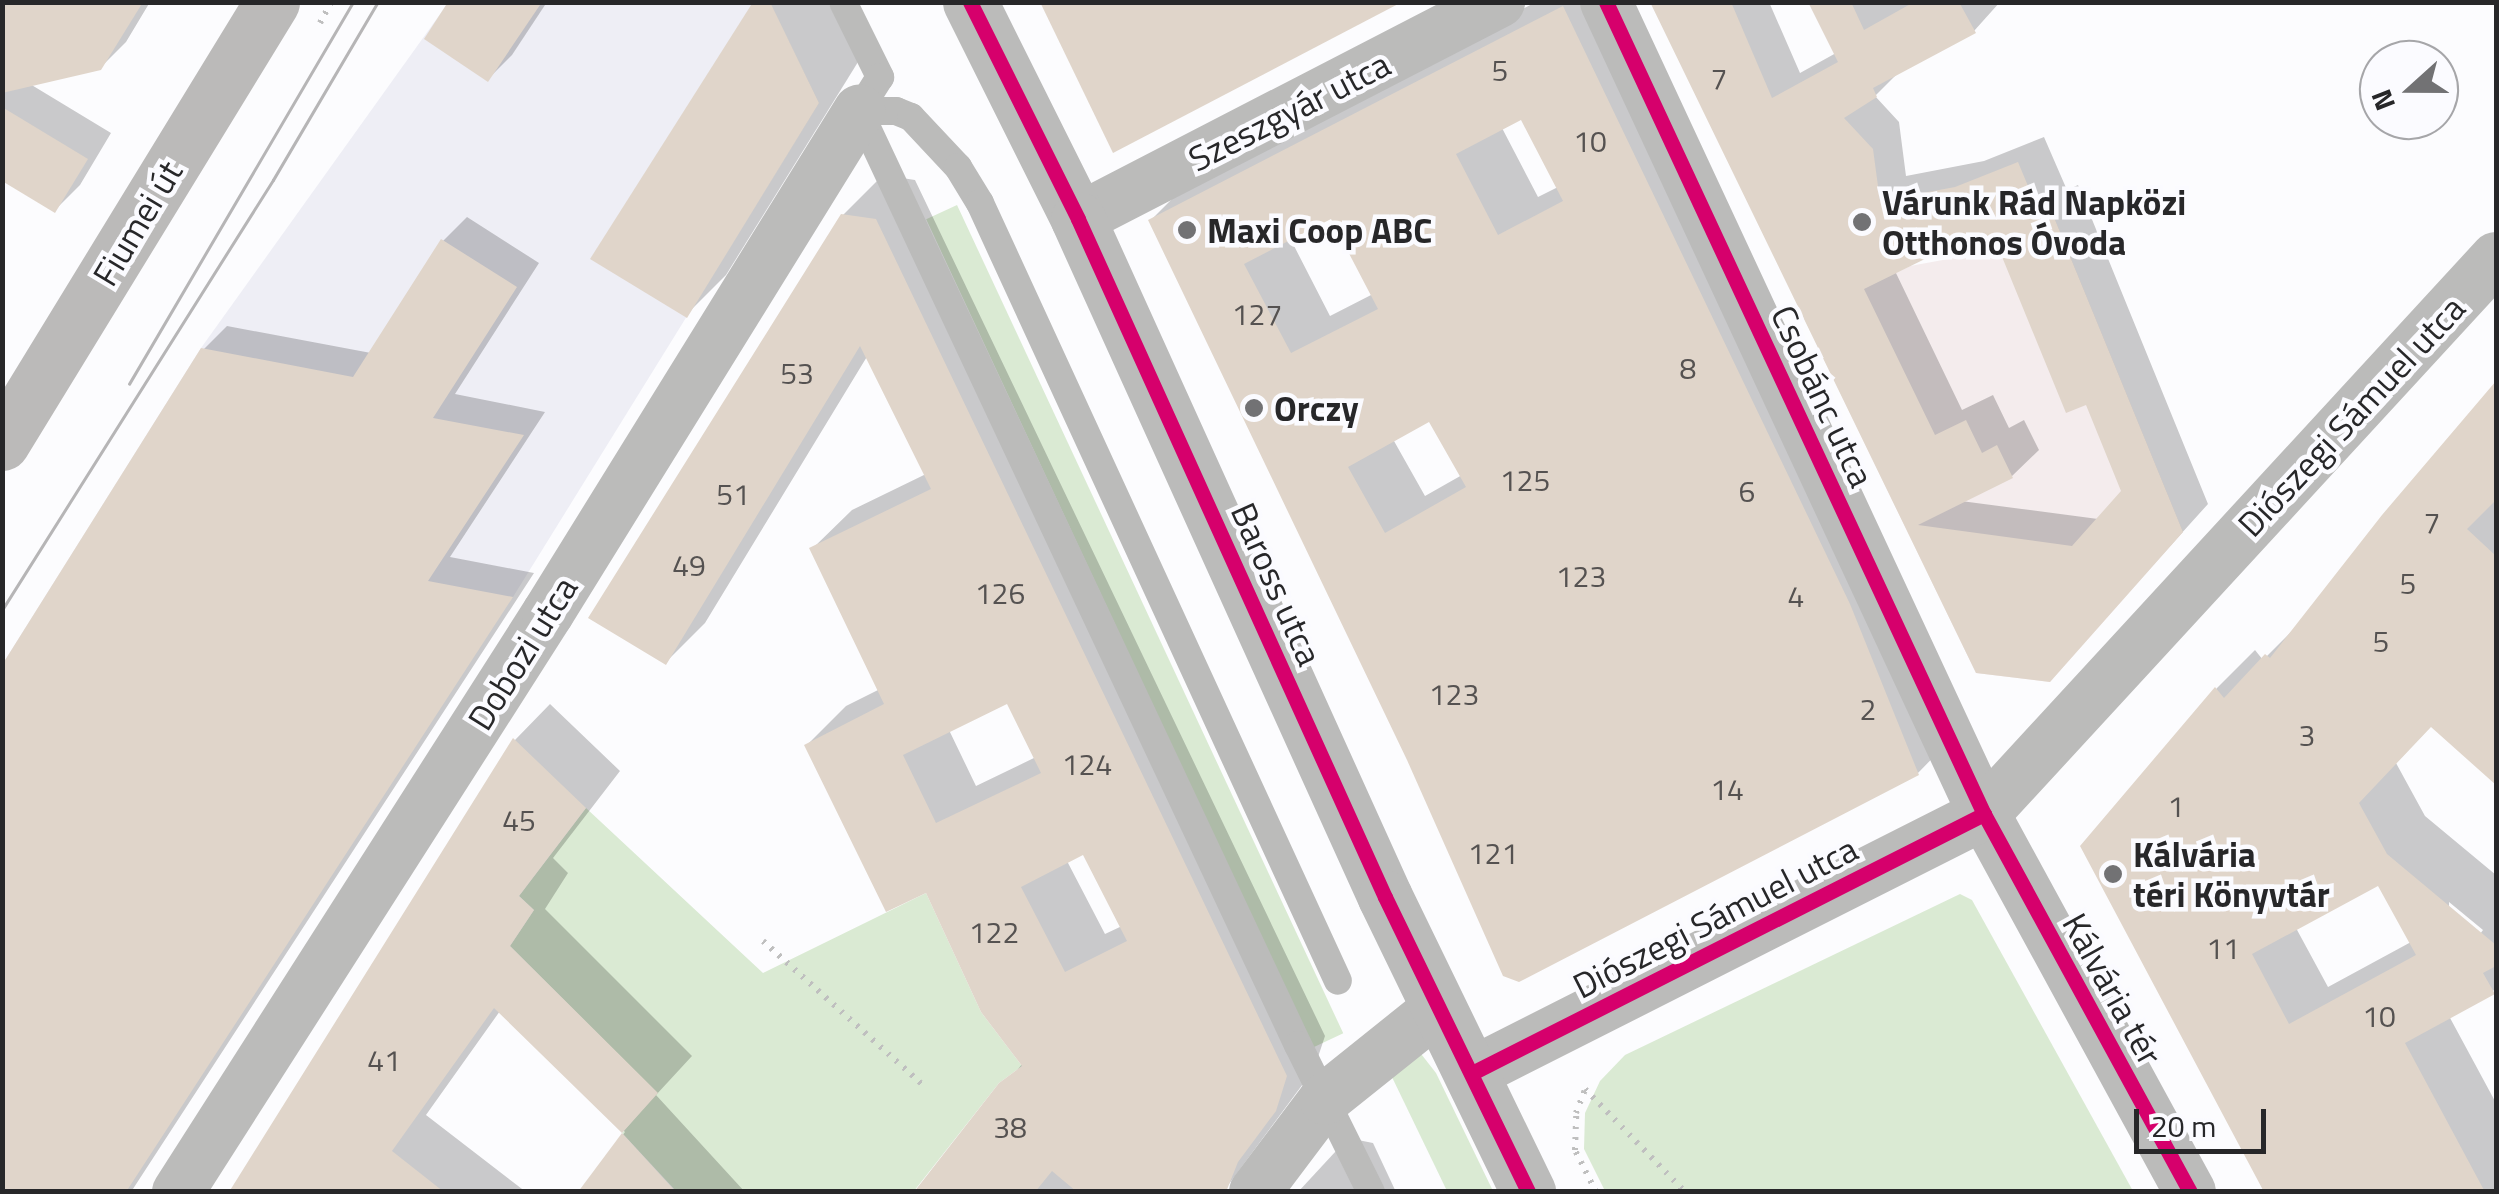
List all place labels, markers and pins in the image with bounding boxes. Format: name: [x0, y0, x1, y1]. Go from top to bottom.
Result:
place label: Várunk Rád Napközi Otthonos Óvoda: [1882, 181, 2186, 263]
place label: Maxi Coop ABC: [1207, 209, 1432, 251]
marker: Várunk Rád Napközi Otthonos Óvoda: [1851, 211, 1873, 233]
marker: Maxi Coop ABC: [1176, 219, 1198, 241]
place label: Orczy: [1274, 387, 1359, 429]
marker: Orczy: [1243, 397, 1265, 419]
place label: Kálvária téri Könyvtár: [2133, 833, 2330, 915]
marker: Kálvária téri Könyvtár: [2102, 863, 2124, 885]

